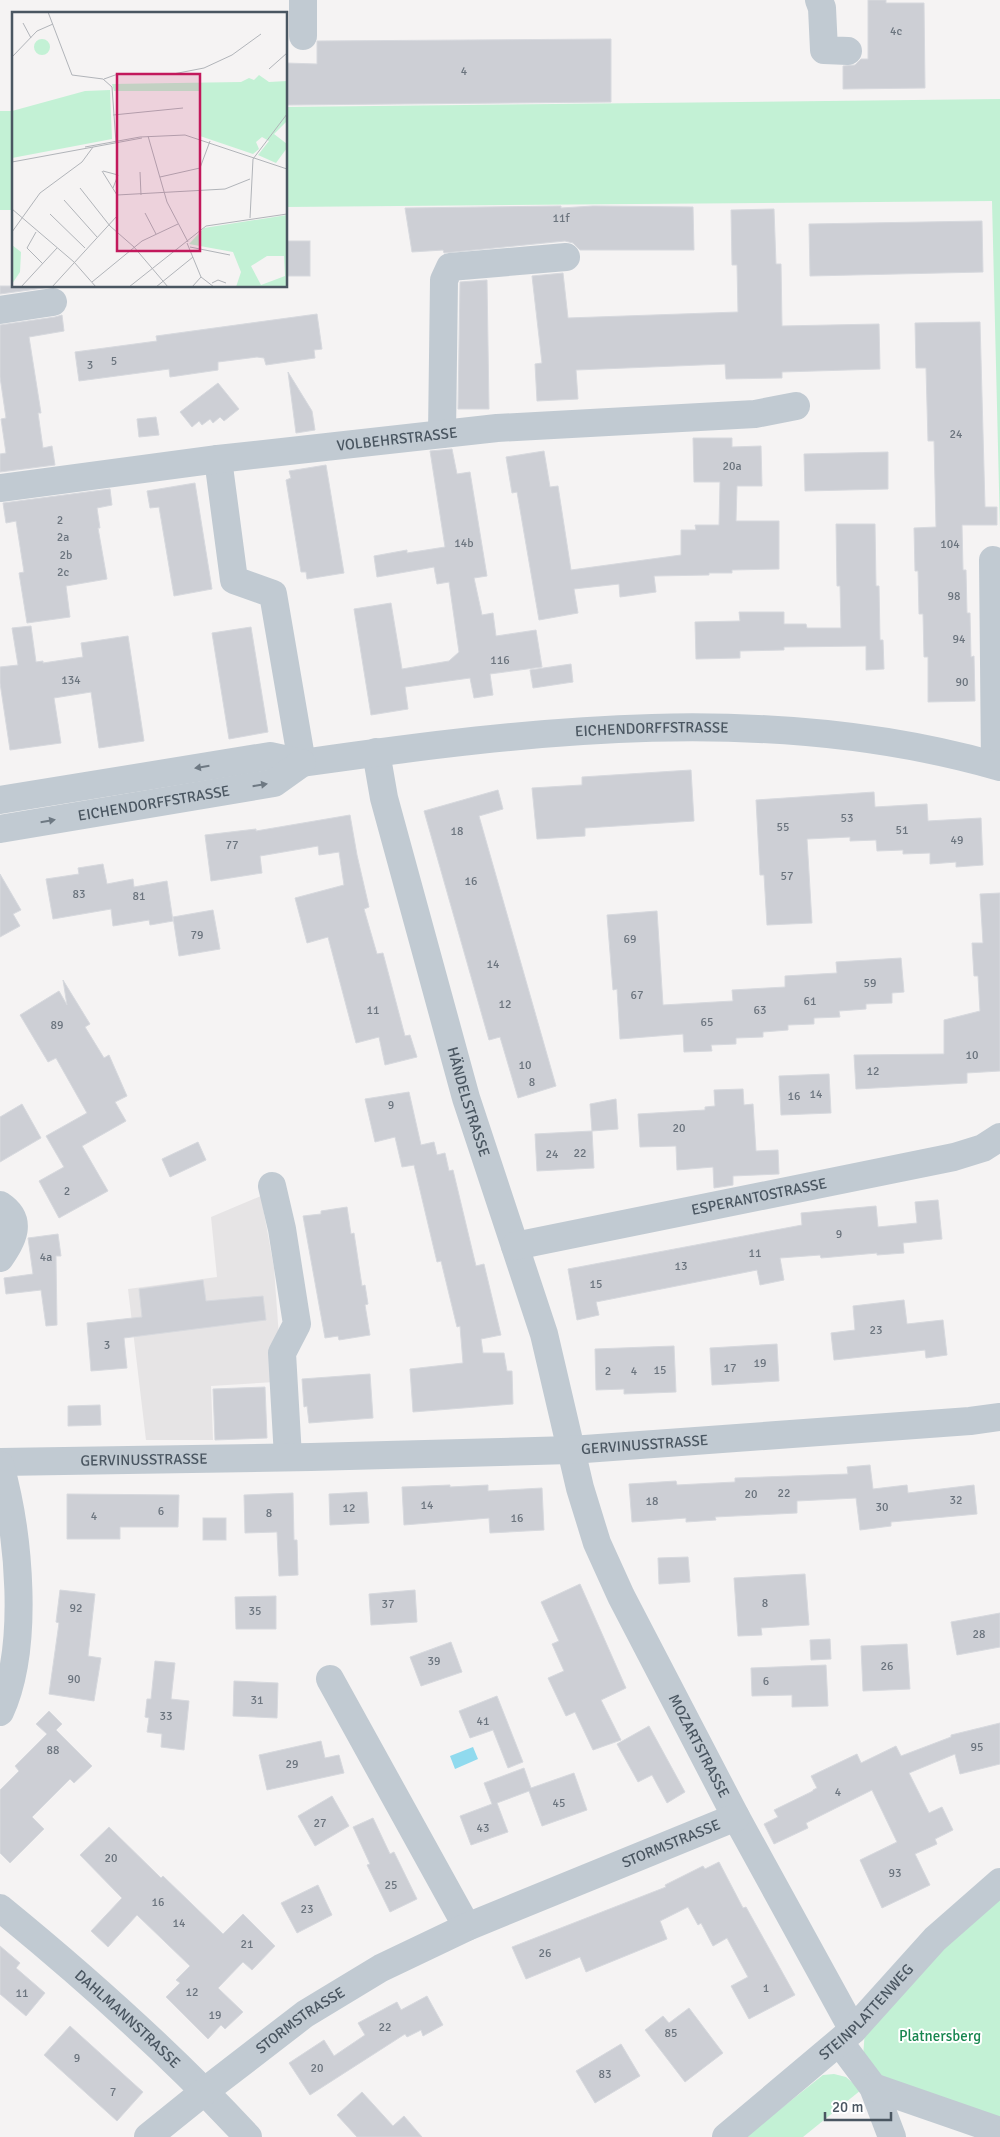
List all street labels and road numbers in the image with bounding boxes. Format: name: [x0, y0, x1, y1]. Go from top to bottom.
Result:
street label: VOLBEHRSTRASSE: [336, 423, 458, 455]
street label: EICHENDORFFSTRASSE: [574, 718, 729, 741]
street label: EICHENDORFFSTRASSE: [77, 782, 231, 825]
street label: HÄNDELSTRASSE: [443, 1045, 494, 1159]
street label: ESPERANTOSTRASSE: [690, 1174, 828, 1219]
street label: GERVINUSSTRASSE: [581, 1431, 709, 1458]
street label: GERVINUSSTRASSE: [80, 1450, 208, 1470]
street label: MOZARTSTRASSE: [665, 1691, 733, 1801]
street label: STORMSTRASSE: [619, 1815, 723, 1872]
street label: STEINPLATTENWEG: [815, 1960, 917, 2064]
street label: DAHLMANNSTRASSE: [71, 1966, 184, 2072]
street label: STORMSTRASSE: [252, 1983, 348, 2058]

